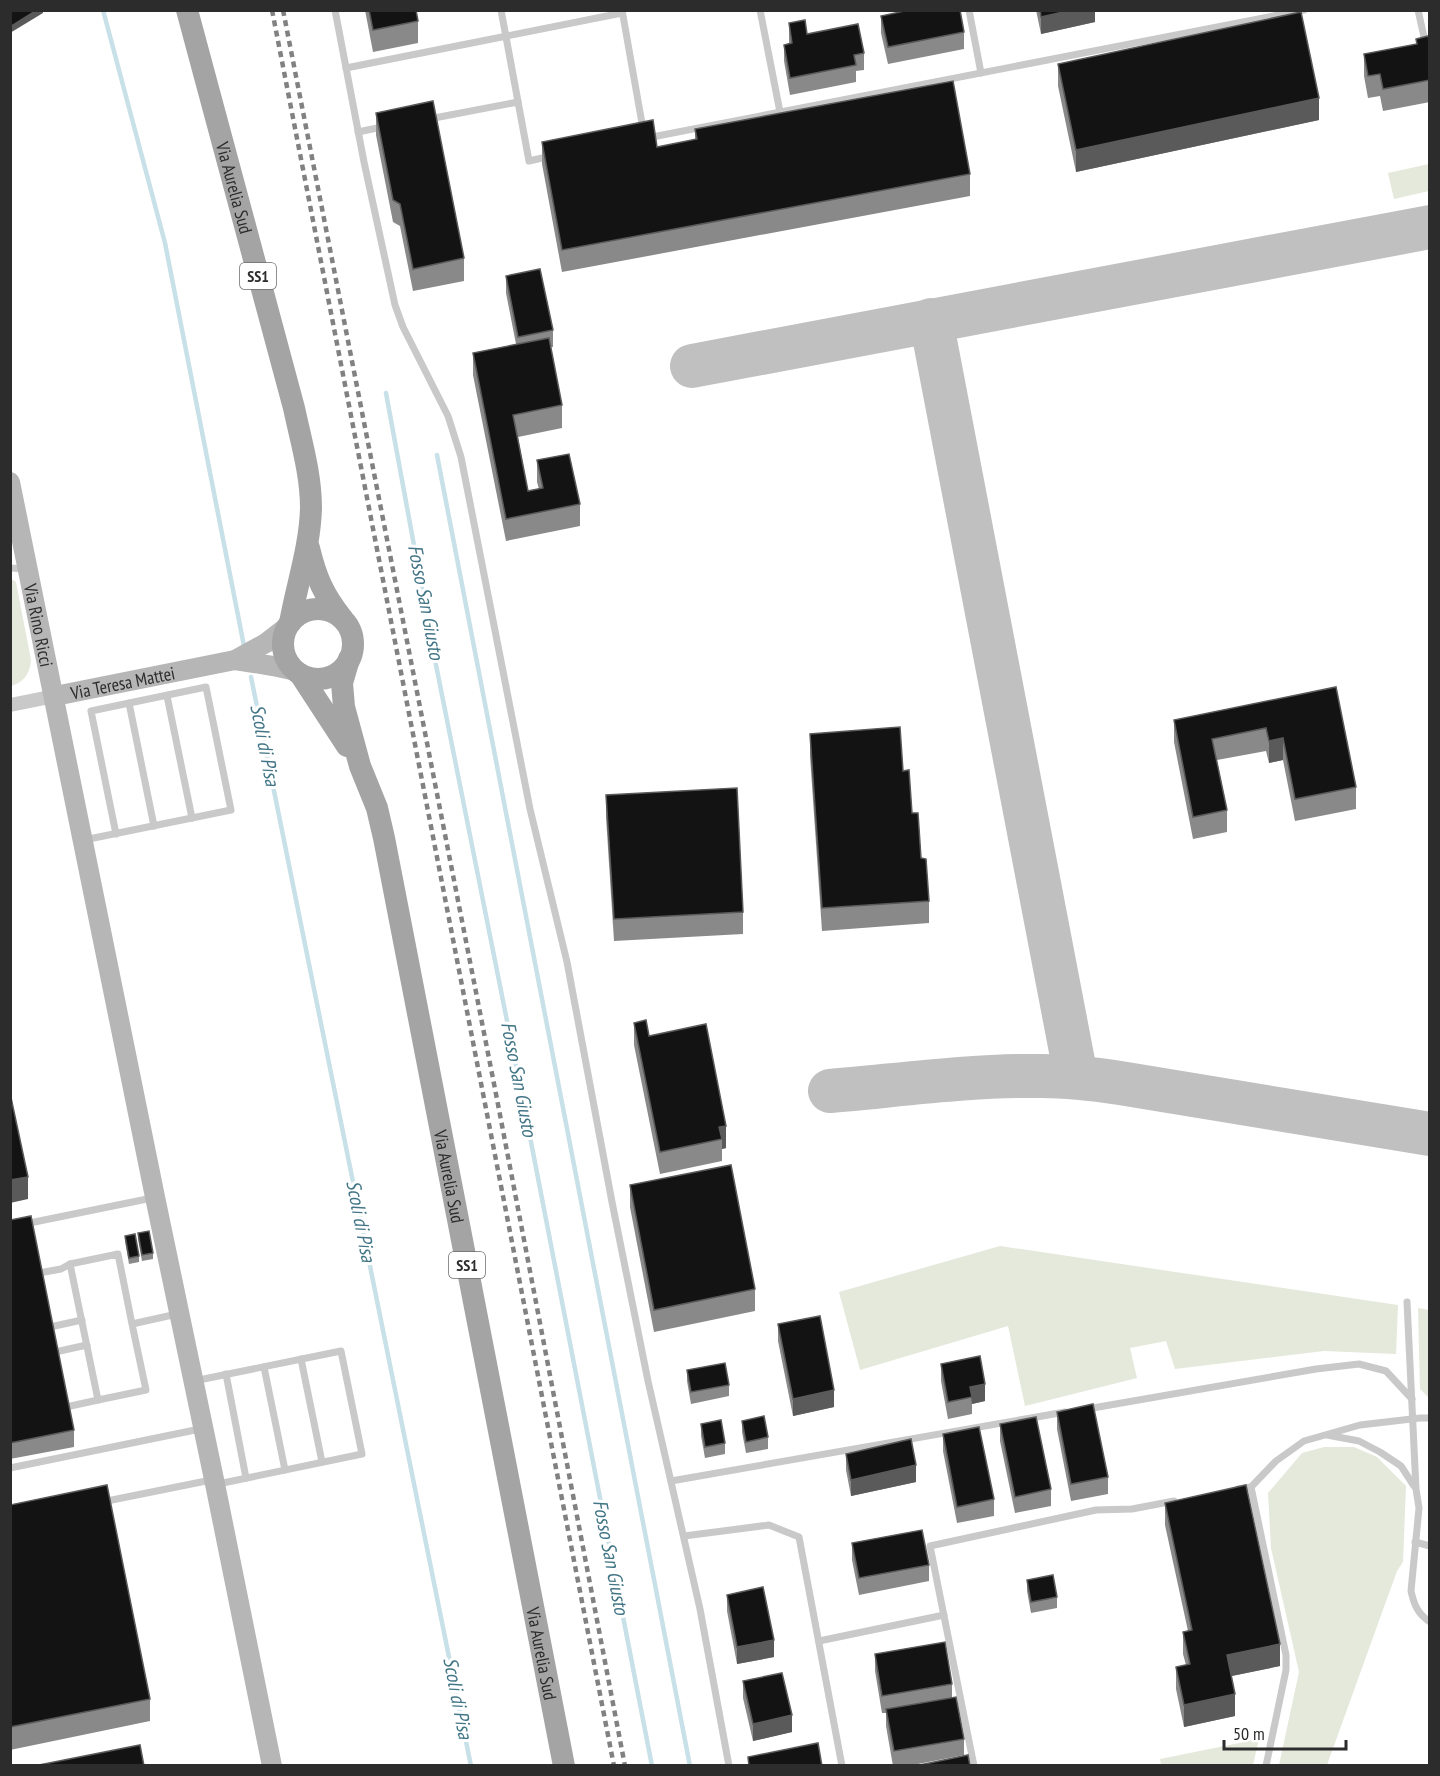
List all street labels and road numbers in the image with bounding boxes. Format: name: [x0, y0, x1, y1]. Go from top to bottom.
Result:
street label: Via Aurelia Sud: [211, 138, 258, 236]
road number: SS1: [240, 263, 276, 289]
street label: Via Rino Ricci: [19, 580, 59, 669]
street label: Via Teresa Mattei: [68, 661, 177, 704]
street label: Via Aurelia Sud: [429, 1127, 470, 1225]
road number: SS1: [449, 1252, 485, 1278]
street label: Via Aurelia Sud: [522, 1604, 562, 1702]

